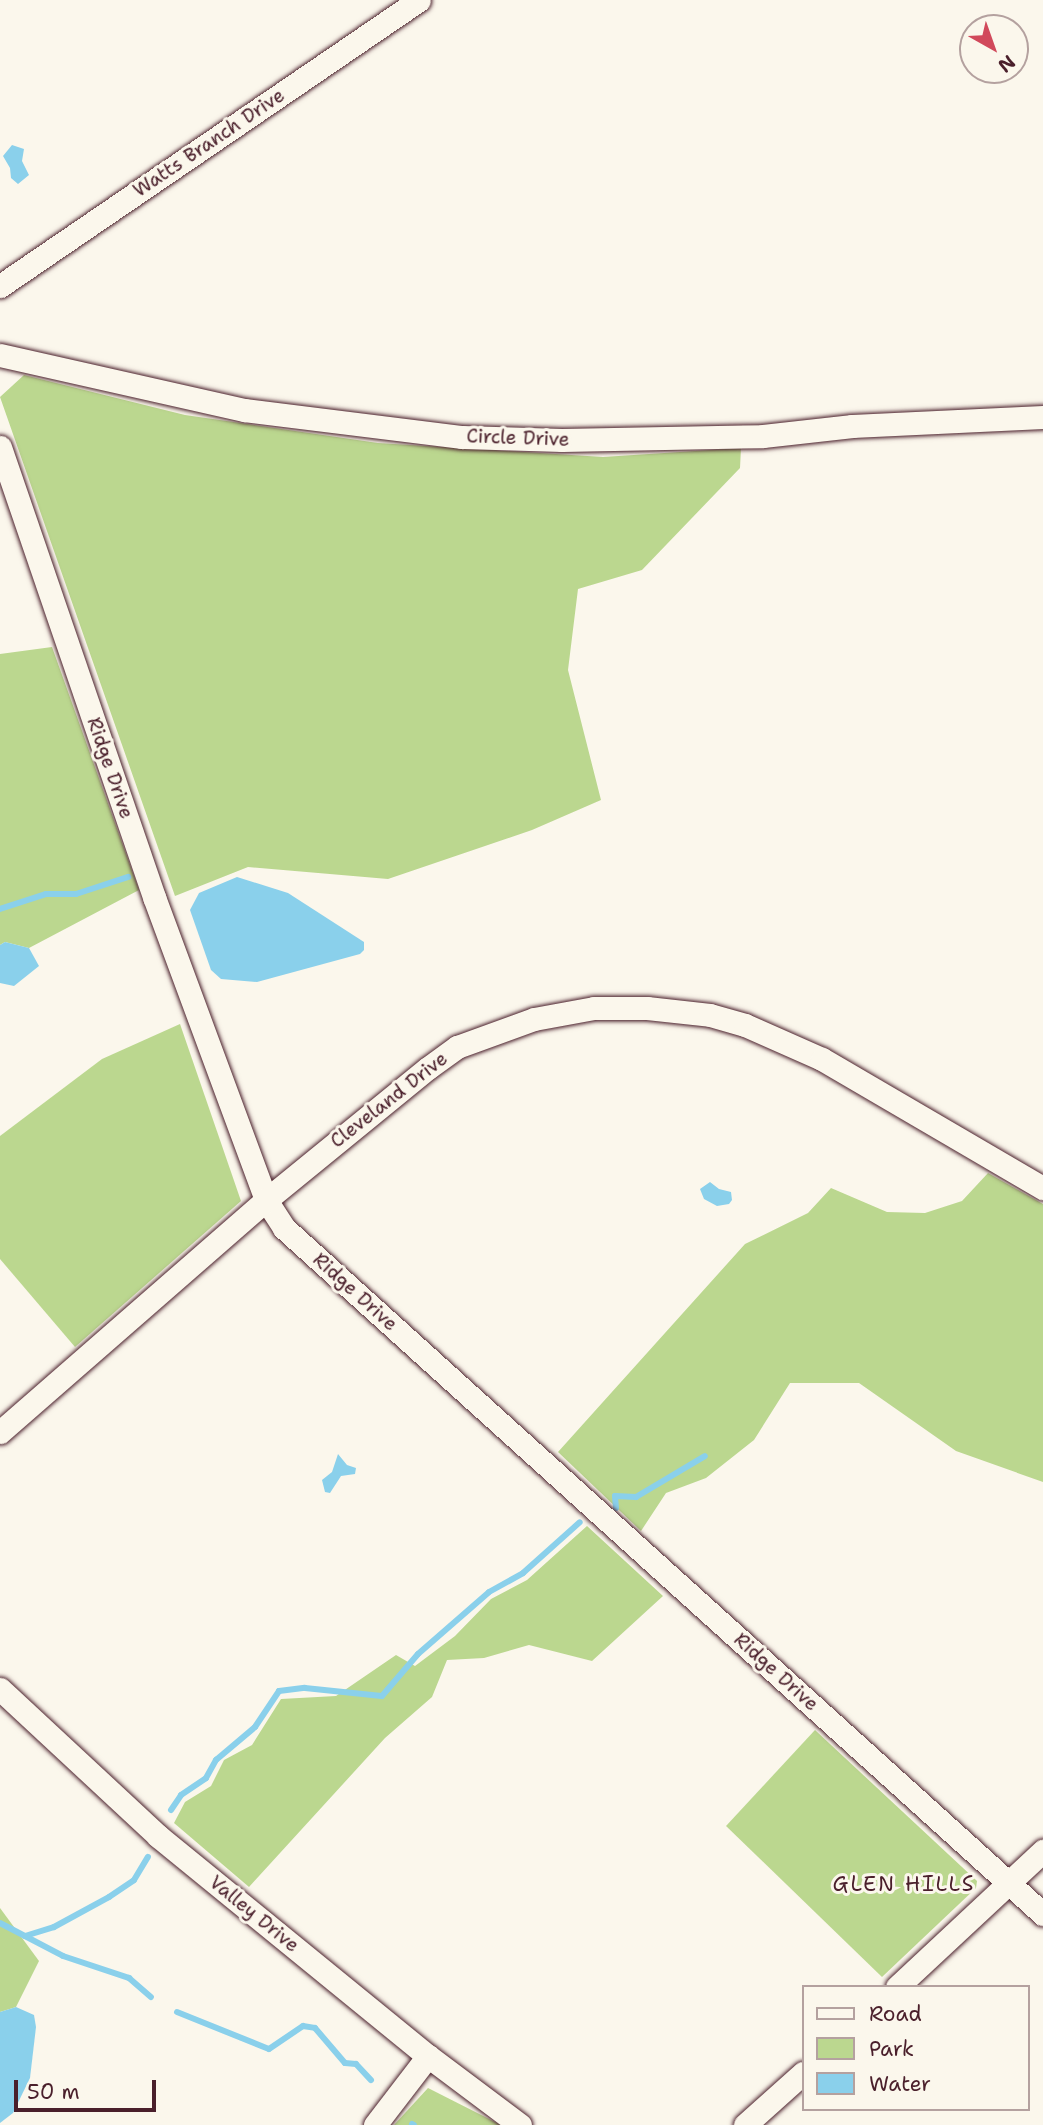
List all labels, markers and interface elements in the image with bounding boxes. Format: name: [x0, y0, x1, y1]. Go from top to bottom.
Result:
north arrow: [959, 14, 1029, 84]
text: N: [993, 50, 1020, 78]
street label: Watts Branch Drive: [129, 84, 289, 202]
street label: Circle Drive: [466, 425, 570, 451]
street label: Ridge Drive: [82, 714, 138, 822]
street label: Cleveland Drive: [326, 1047, 452, 1153]
street label: Ridge Drive: [308, 1248, 402, 1336]
street label: Ridge Drive: [729, 1628, 823, 1716]
street label: Valley Drive: [205, 1871, 303, 1957]
district label: GLEN HILLS: [834, 1871, 974, 1897]
legend: [802, 1985, 1029, 2111]
text: Road: [869, 2000, 922, 2028]
text: Park: [869, 2035, 914, 2063]
scale bar: [18, 2066, 159, 2110]
text: Water: [869, 2070, 931, 2098]
text: 50 m: [27, 2078, 80, 2106]

